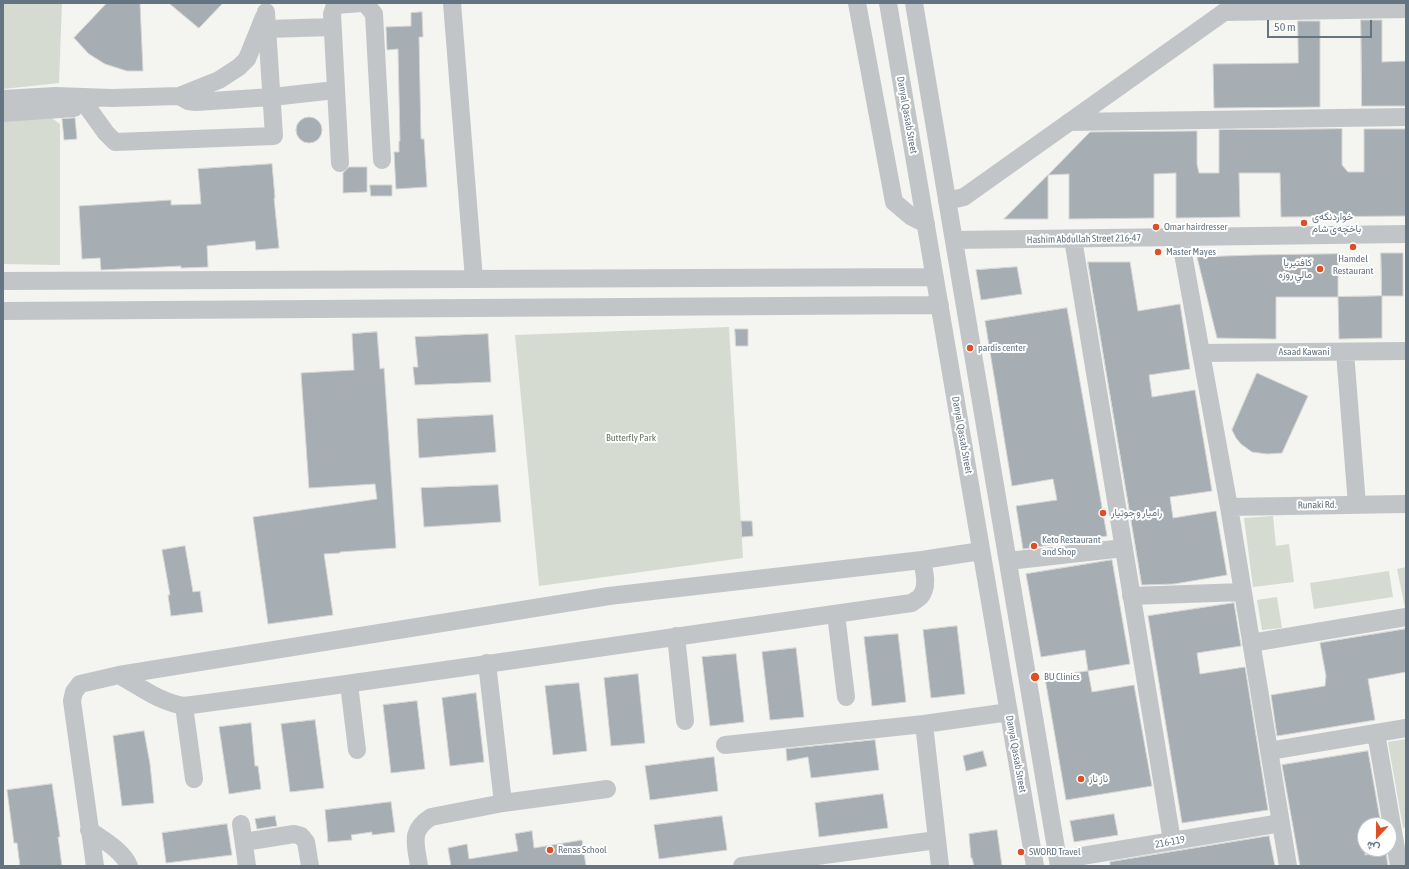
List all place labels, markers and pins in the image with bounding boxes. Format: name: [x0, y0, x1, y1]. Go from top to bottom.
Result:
place label: خواردنگەی باخچەی شام: [1312, 211, 1361, 234]
marker: خواردنگەی باخچەی شام: [1299, 218, 1309, 228]
place label: Omar hairdresser: [1164, 221, 1228, 233]
marker: Omar hairdresser: [1151, 222, 1161, 232]
marker: Hamdel Restaurant: [1348, 242, 1358, 252]
place label: Master Mayes: [1166, 246, 1216, 258]
marker: Master Mayes: [1153, 247, 1163, 257]
place label: Hamdel Restaurant: [1333, 253, 1373, 276]
place label: كافتيريا مالي روزه: [1278, 257, 1312, 280]
marker: كافتيريا مالي روزه: [1315, 264, 1325, 274]
place label: pardis center: [978, 342, 1026, 354]
marker: pardis center: [965, 343, 975, 353]
place label: رامیار و جوتیار: [1111, 507, 1162, 519]
marker: رامیار و جوتیار: [1098, 508, 1108, 518]
place label: Keto Restaurant and Shop: [1042, 534, 1101, 558]
marker: Keto Restaurant and Shop: [1029, 541, 1039, 551]
marker: BU Clinics: [1029, 671, 1041, 683]
place label: BU Clinics: [1044, 671, 1080, 683]
place label: ناز ناز: [1089, 773, 1108, 785]
marker: ناز ناز: [1076, 774, 1086, 784]
place label: Renas School: [558, 844, 607, 856]
marker: Renas School: [545, 845, 555, 855]
place label: SWORD Travel: [1029, 846, 1081, 858]
marker: SWORD Travel: [1016, 847, 1026, 857]

